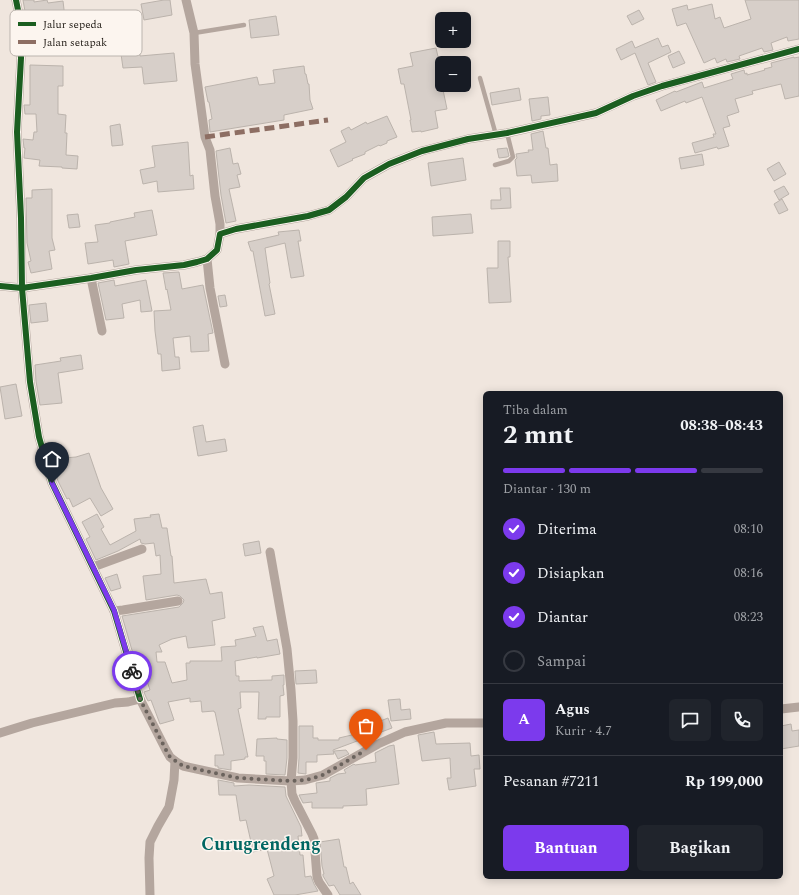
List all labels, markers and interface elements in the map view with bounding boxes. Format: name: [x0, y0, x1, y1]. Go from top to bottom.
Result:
legend: [10, 10, 142, 56]
map controls: [435, 12, 471, 92]
button: +: [435, 12, 471, 48]
text: Jalur sepeda: [43, 16, 103, 33]
text: Jalan setapak: [43, 34, 107, 51]
button: −: [435, 56, 471, 92]
text: Tiba dalam: [503, 400, 568, 420]
text: 08:38–08:43: [680, 414, 763, 437]
text: 2 mnt: [503, 415, 574, 455]
pin: [35, 442, 69, 483]
icon: home: [41, 448, 63, 470]
text: Diantar · 130 m: [503, 479, 591, 499]
icon: check: [503, 518, 525, 540]
text: Diterima: [537, 518, 597, 541]
text: 08:10: [734, 519, 763, 539]
icon: check: [503, 562, 525, 584]
text: Disiapkan: [537, 562, 605, 585]
text: 08:16: [734, 563, 763, 583]
icon: check: [503, 606, 525, 628]
text: Diantar: [537, 606, 588, 629]
text: 08:23: [734, 607, 763, 627]
text: Sampai: [537, 650, 586, 673]
courier: [112, 651, 152, 691]
icon: bike: [121, 660, 143, 682]
text: Agus: [555, 698, 590, 721]
button: chat: [669, 699, 711, 741]
button: phone: [721, 699, 763, 741]
text: A: [518, 708, 530, 731]
pin: [349, 709, 383, 750]
icon: bag: [355, 715, 377, 737]
text: Kurir · 4.7: [555, 721, 612, 741]
text: Pesanan #7211: [503, 770, 599, 793]
text: Rp 199,000: [685, 770, 763, 793]
button: Bantuan: [503, 825, 629, 871]
button: Bagikan: [637, 825, 763, 871]
district label: Curugrendeng: [201, 831, 321, 858]

